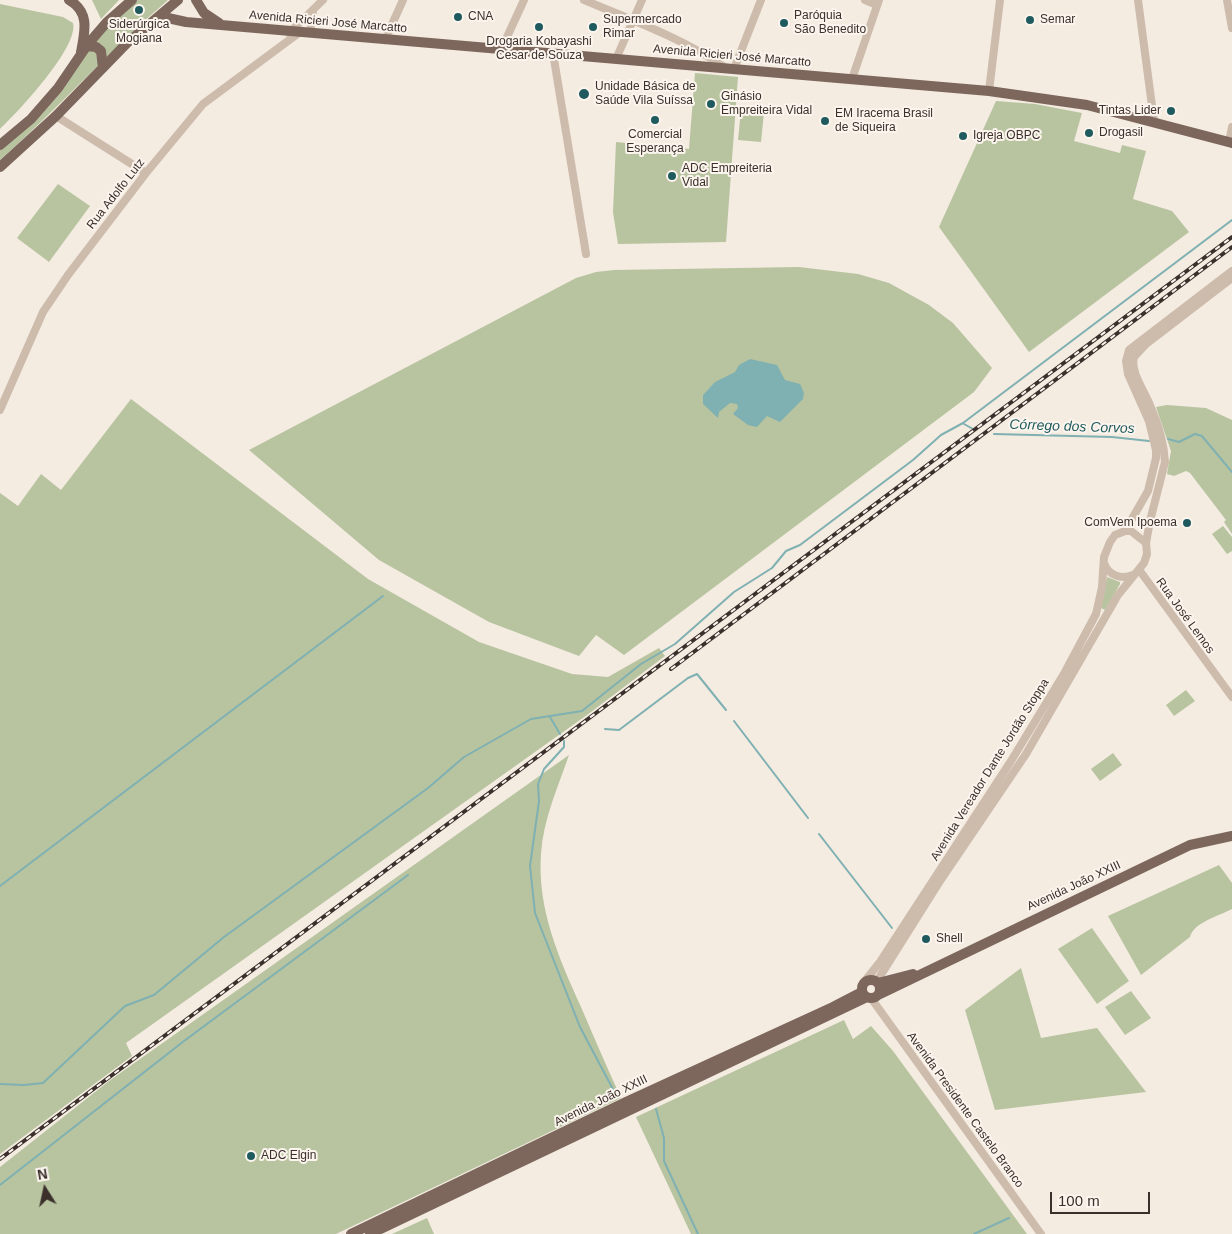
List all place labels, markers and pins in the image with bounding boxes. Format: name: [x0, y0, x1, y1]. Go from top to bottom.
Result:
marker: Siderúrgica Mogiana: [133, 4, 145, 16]
place label: Paróquia São Benedito: [794, 9, 866, 37]
place label: CNA: [468, 10, 493, 24]
marker: CNA: [452, 11, 464, 23]
place label: Supermercado Rimar: [603, 13, 682, 41]
place label: Semar: [1040, 13, 1075, 27]
marker: Semar: [1024, 14, 1036, 26]
marker: Paróquia São Benedito: [778, 17, 790, 29]
place label: Siderúrgica Mogiana: [109, 18, 169, 46]
marker: Drogaria Kobayashi Cesar de Souza: [533, 21, 545, 33]
marker: Supermercado Rimar: [587, 21, 599, 33]
place label: Drogaria Kobayashi Cesar de Souza: [486, 35, 592, 63]
place label: Unidade Básica de Saúde Vila Suíssa: [595, 80, 696, 108]
marker: Unidade Básica de Saúde Vila Suíssa: [577, 87, 591, 101]
place label: Ginásio Empreiteira Vidal: [721, 90, 812, 118]
marker: Ginásio Empreiteira Vidal: [705, 98, 717, 110]
place label: Tintas Lider: [1099, 104, 1161, 118]
marker: Tintas Lider: [1165, 105, 1177, 117]
place label: EM Iracema Brasil de Siqueira: [835, 107, 933, 135]
marker: Comercial Esperança: [649, 114, 661, 126]
marker: EM Iracema Brasil de Siqueira: [819, 115, 831, 127]
place label: Drogasil: [1099, 126, 1143, 140]
marker: Drogasil: [1083, 127, 1095, 139]
place label: Comercial Esperança: [626, 128, 684, 156]
place label: Igreja OBPC: [973, 129, 1040, 143]
marker: Igreja OBPC: [957, 130, 969, 142]
place label: ADC Empreiteria Vidal: [682, 162, 772, 190]
marker: ADC Empreiteria Vidal: [666, 170, 678, 182]
place label: ComVem Ipoema: [1084, 516, 1177, 530]
marker: ComVem Ipoema: [1181, 517, 1193, 529]
place label: Shell: [936, 932, 963, 946]
marker: Shell: [920, 933, 932, 945]
place label: ADC Elgin: [261, 1149, 316, 1163]
marker: ADC Elgin: [245, 1150, 257, 1162]

